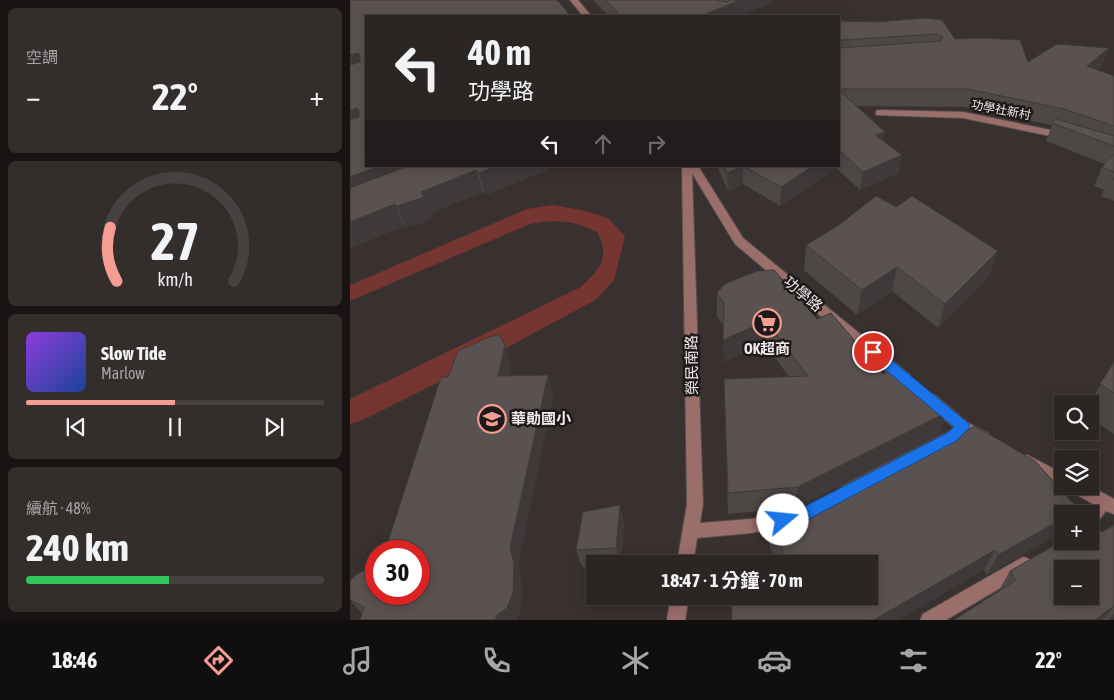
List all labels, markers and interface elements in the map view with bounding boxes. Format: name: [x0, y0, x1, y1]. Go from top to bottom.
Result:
text: 40 m: [468, 32, 531, 72]
icon: left: [385, 35, 450, 100]
text: 空調: [26, 48, 58, 66]
text: 22°: [152, 75, 198, 118]
text: 功學路: [468, 78, 534, 104]
text: −: [26, 80, 41, 112]
text: +: [309, 80, 324, 112]
street label: 功學社新村: [970, 97, 1033, 123]
icon: left: [536, 130, 564, 158]
icon: ahead: [589, 130, 617, 158]
icon: right: [642, 130, 670, 158]
text: 27: [151, 211, 199, 271]
text: km/h: [157, 269, 193, 290]
street label: 功學路: [781, 273, 826, 315]
supermarket icon: OK超商: [752, 308, 782, 338]
pin: [852, 331, 894, 373]
street label: 榮民南路: [682, 335, 701, 395]
icon: arrive: [859, 338, 887, 366]
place label: OK超商: [744, 340, 790, 357]
text: Slow Tide: [101, 342, 166, 364]
text: Marlow: [101, 364, 145, 382]
map controls: [1054, 395, 1099, 605]
button: search: [1054, 395, 1099, 440]
school or university icon: 華勛國小: [477, 404, 507, 434]
place label: 華勛國小: [511, 410, 572, 427]
icon: previous: [62, 413, 90, 441]
icon: pause: [161, 413, 189, 441]
icon: next: [260, 413, 288, 441]
button: layers: [1054, 450, 1099, 495]
position arrow: [756, 493, 808, 545]
text: 續航 · 48%: [26, 499, 91, 517]
button: +: [1054, 505, 1099, 550]
text: 240 km: [26, 526, 129, 569]
speed limit sign: 30: [365, 540, 430, 605]
button: −: [1054, 560, 1099, 605]
text: 18:47 · 1 分鐘 · 70 m: [661, 569, 803, 591]
icon: directions: [201, 643, 236, 678]
icon: music: [340, 643, 375, 678]
icon: phone: [479, 643, 514, 678]
icon: climate: [618, 643, 653, 678]
icon: car: [757, 643, 792, 678]
icon: filters: [896, 643, 931, 678]
text: 18:46: [52, 647, 97, 673]
text: 22°: [1035, 647, 1062, 673]

